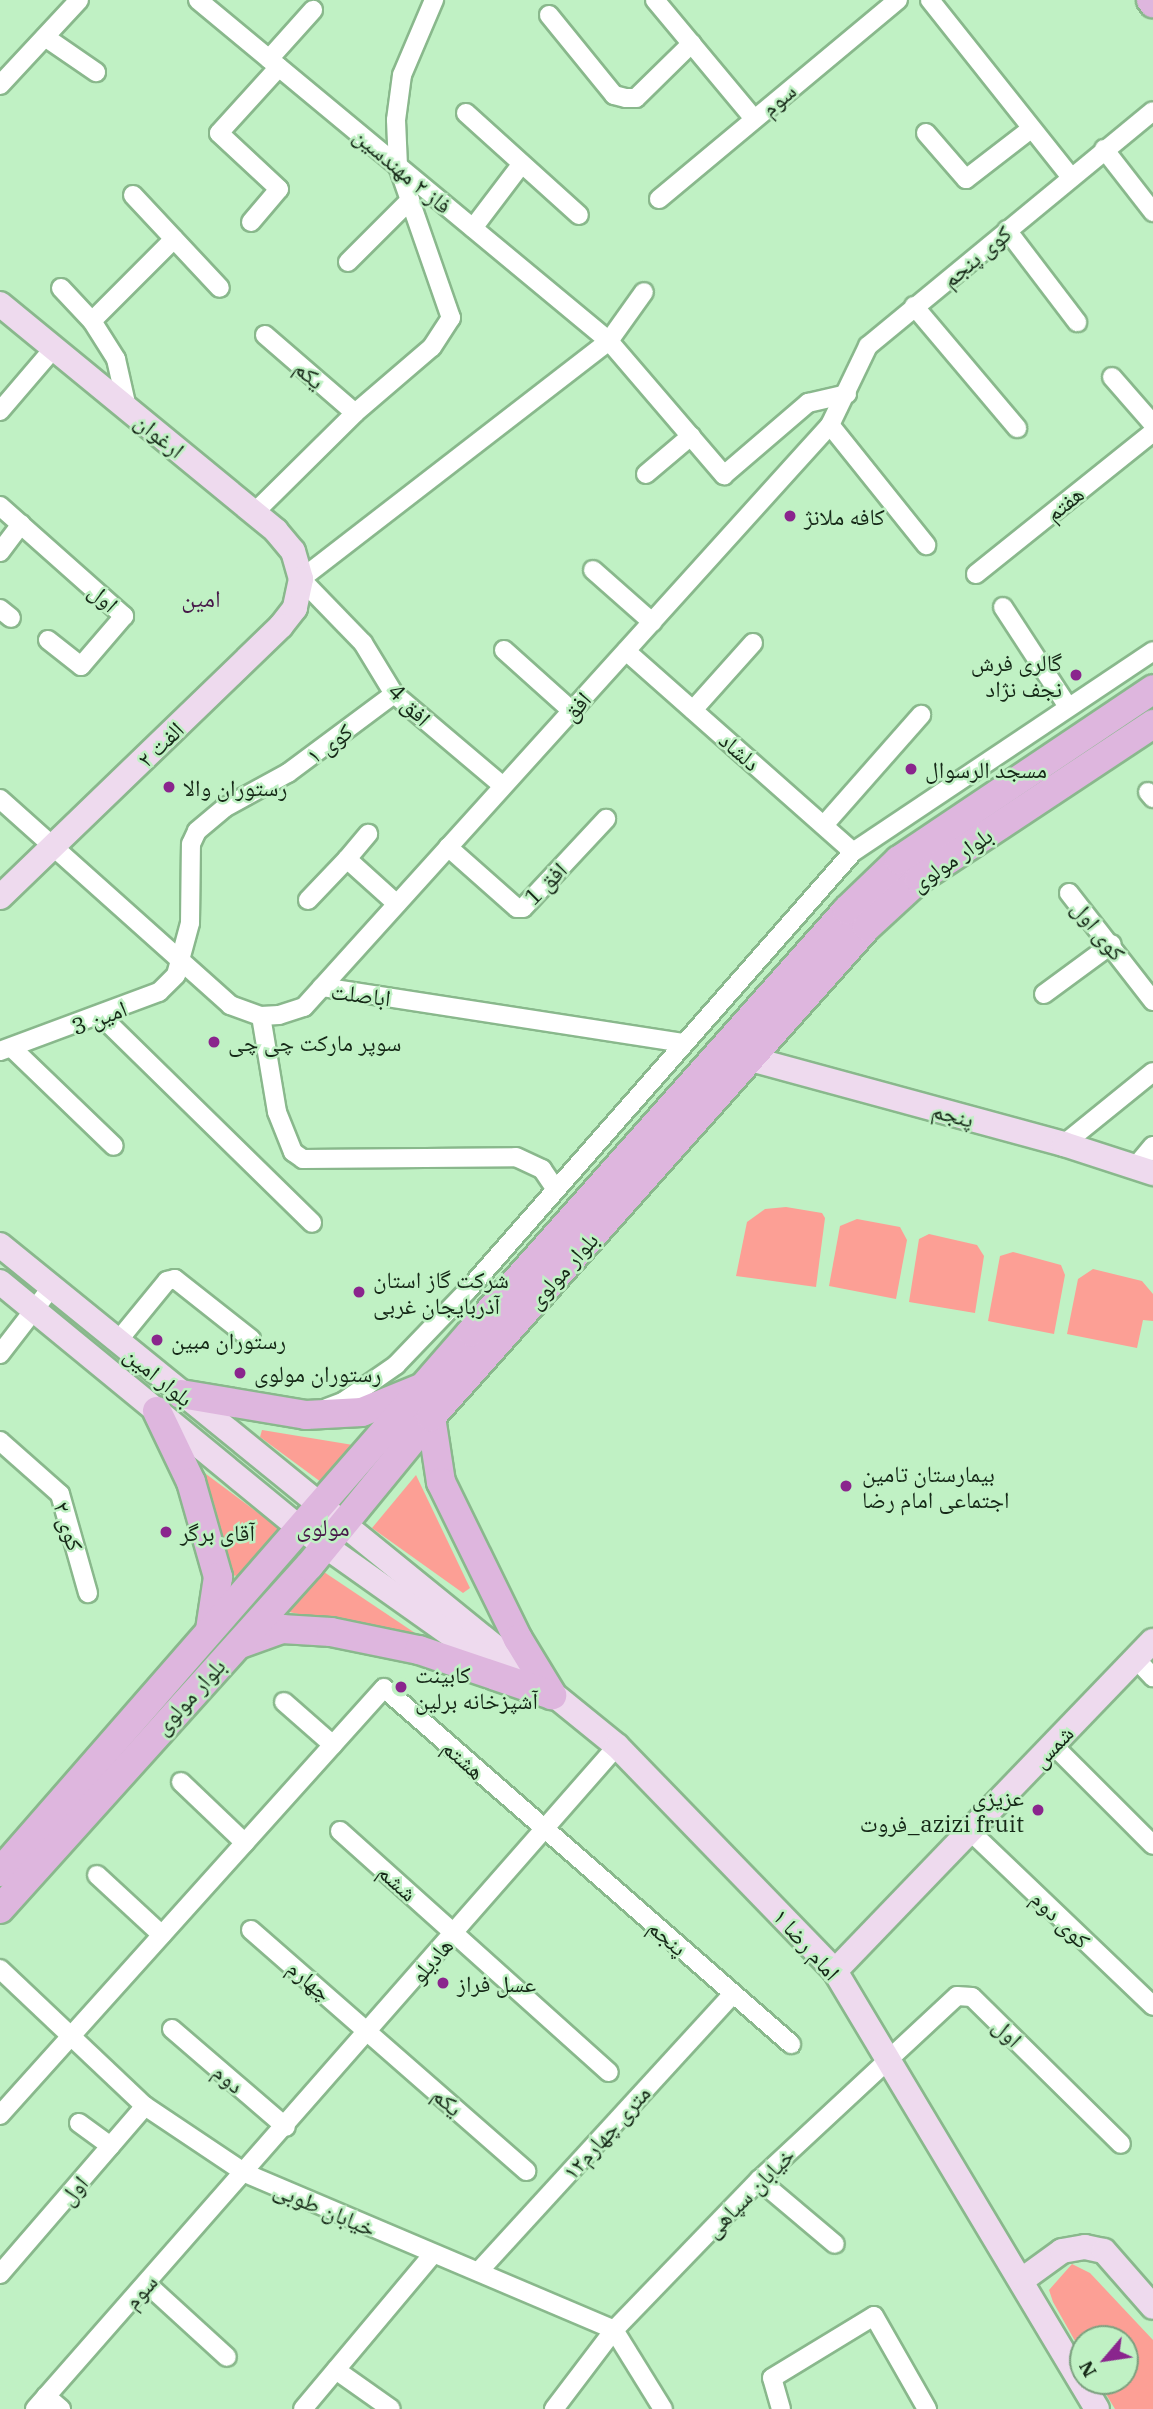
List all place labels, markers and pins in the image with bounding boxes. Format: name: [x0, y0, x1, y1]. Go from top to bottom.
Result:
place label: کافه ملانژ: [804, 502, 885, 530]
marker: کافه ملانژ: [782, 508, 798, 524]
place label: گالری فرش نجف نژاد: [971, 648, 1062, 702]
marker: گالری فرش نجف نژاد: [1068, 667, 1084, 683]
place label: مسجد الرسوال: [925, 755, 1047, 783]
marker: مسجد الرسوال: [903, 761, 919, 777]
place label: رستوران والا: [183, 773, 287, 801]
marker: رستوران والا: [161, 779, 177, 795]
place label: سوپر مارکت چی چی: [228, 1028, 401, 1056]
marker: سوپر مارکت چی چی: [206, 1034, 222, 1050]
place label: شرکت گاز استان آذربایجان غربی: [373, 1265, 509, 1319]
marker: شرکت گاز استان آذربایجان غربی: [351, 1284, 367, 1300]
place label: رستوران مبین: [171, 1326, 286, 1354]
marker: رستوران مبین: [149, 1332, 165, 1348]
place label: رستوران مولوی: [254, 1359, 381, 1387]
marker: رستوران مولوی: [232, 1365, 248, 1381]
place label: بیمارستان تامین اجتماعی امام رضا: [862, 1459, 1010, 1513]
marker: بیمارستان تامین اجتماعی امام رضا: [836, 1476, 856, 1496]
place label: آقاى برگر: [180, 1518, 255, 1546]
marker: آقاى برگر: [158, 1524, 174, 1540]
place label: کابینت آشپزخانه برلین: [415, 1660, 538, 1714]
marker: کابینت آشپزخانه برلین: [393, 1679, 409, 1695]
place label: عزیزی فروت_azizi fruit: [860, 1783, 1024, 1837]
marker: عزیزی فروت_azizi fruit: [1030, 1802, 1046, 1818]
place label: عسل فراز: [457, 1969, 536, 1997]
marker: عسل فراز: [435, 1975, 451, 1991]

